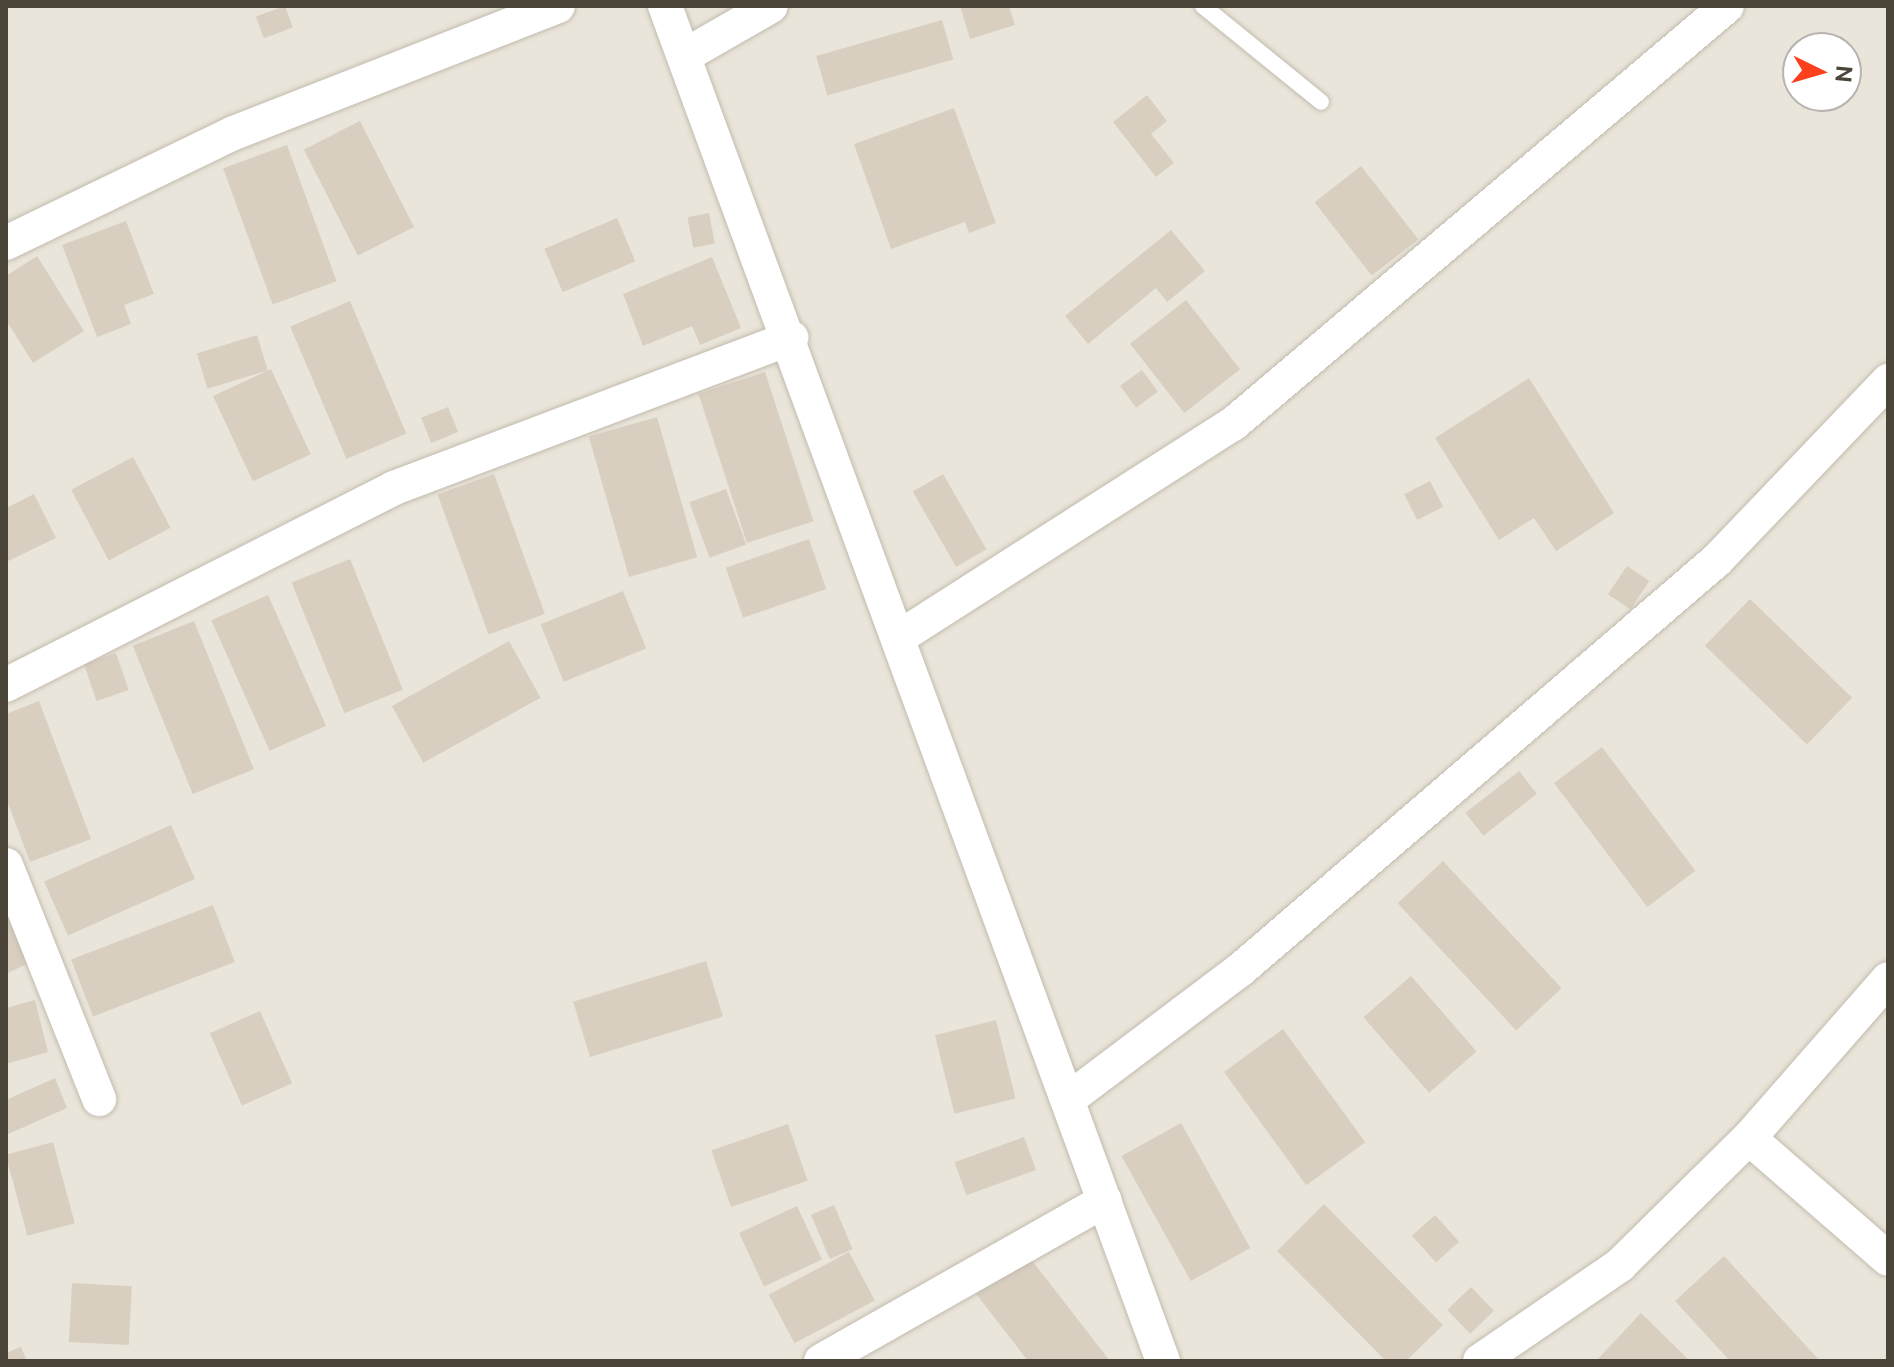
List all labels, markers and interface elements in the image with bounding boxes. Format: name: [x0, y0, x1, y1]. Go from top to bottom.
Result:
north arrow: [1782, 32, 1862, 112]
text: N: [1830, 64, 1858, 84]

